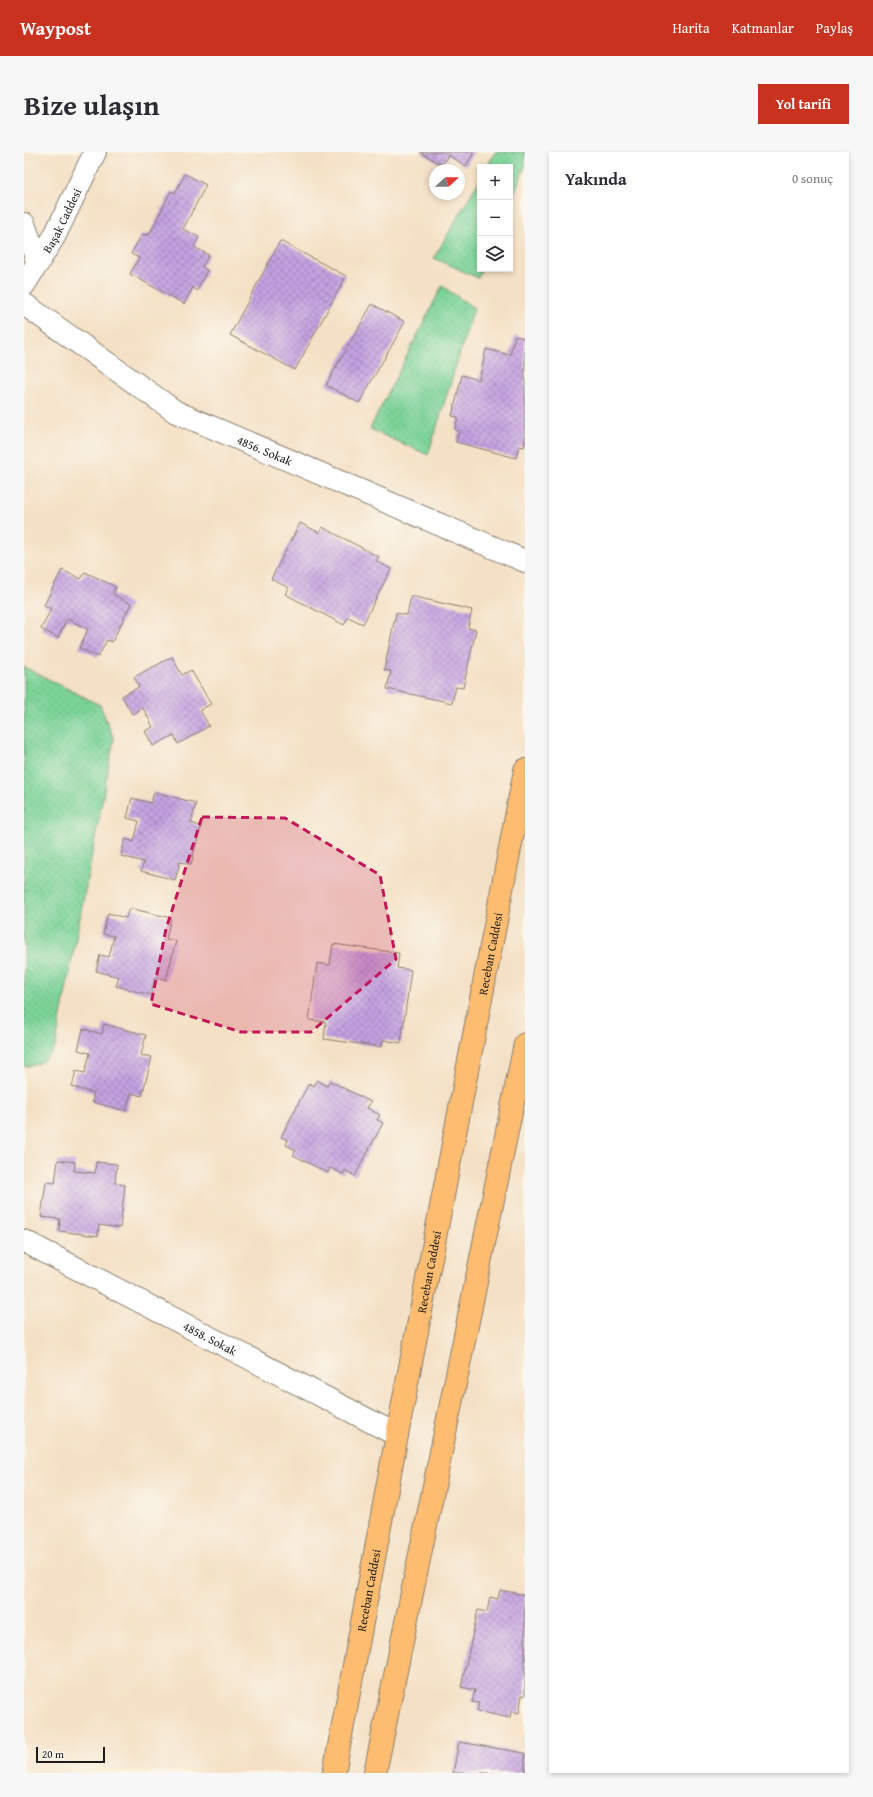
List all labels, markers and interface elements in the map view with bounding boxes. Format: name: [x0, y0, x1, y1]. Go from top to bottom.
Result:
text: Waypost: [20, 14, 91, 42]
text: Harita: [673, 18, 710, 38]
text: Katmanlar: [732, 18, 794, 38]
text: Paylaş: [816, 18, 853, 38]
text: Bize ulaşın: [24, 84, 160, 125]
button: Yol tarifi: [758, 84, 849, 124]
north arrow: [429, 164, 465, 200]
map controls: [477, 164, 513, 272]
button: +: [477, 164, 513, 200]
text: Yakında: [565, 166, 627, 191]
text: 0 sonuç: [792, 169, 833, 188]
street label: Başak Caddesi: [38, 184, 85, 256]
button: −: [477, 200, 513, 236]
button: layers: [477, 236, 513, 272]
street label: 4856. Sokak: [235, 431, 296, 470]
street label: Receban Caddesi: [473, 910, 506, 996]
street label: Receban Caddesi: [412, 1229, 445, 1314]
street label: 4858. Sokak: [180, 1317, 241, 1359]
street label: Receban Caddesi: [352, 1547, 384, 1633]
scale bar: [36, 1745, 105, 1764]
text: 20 m: [42, 1746, 64, 1762]

